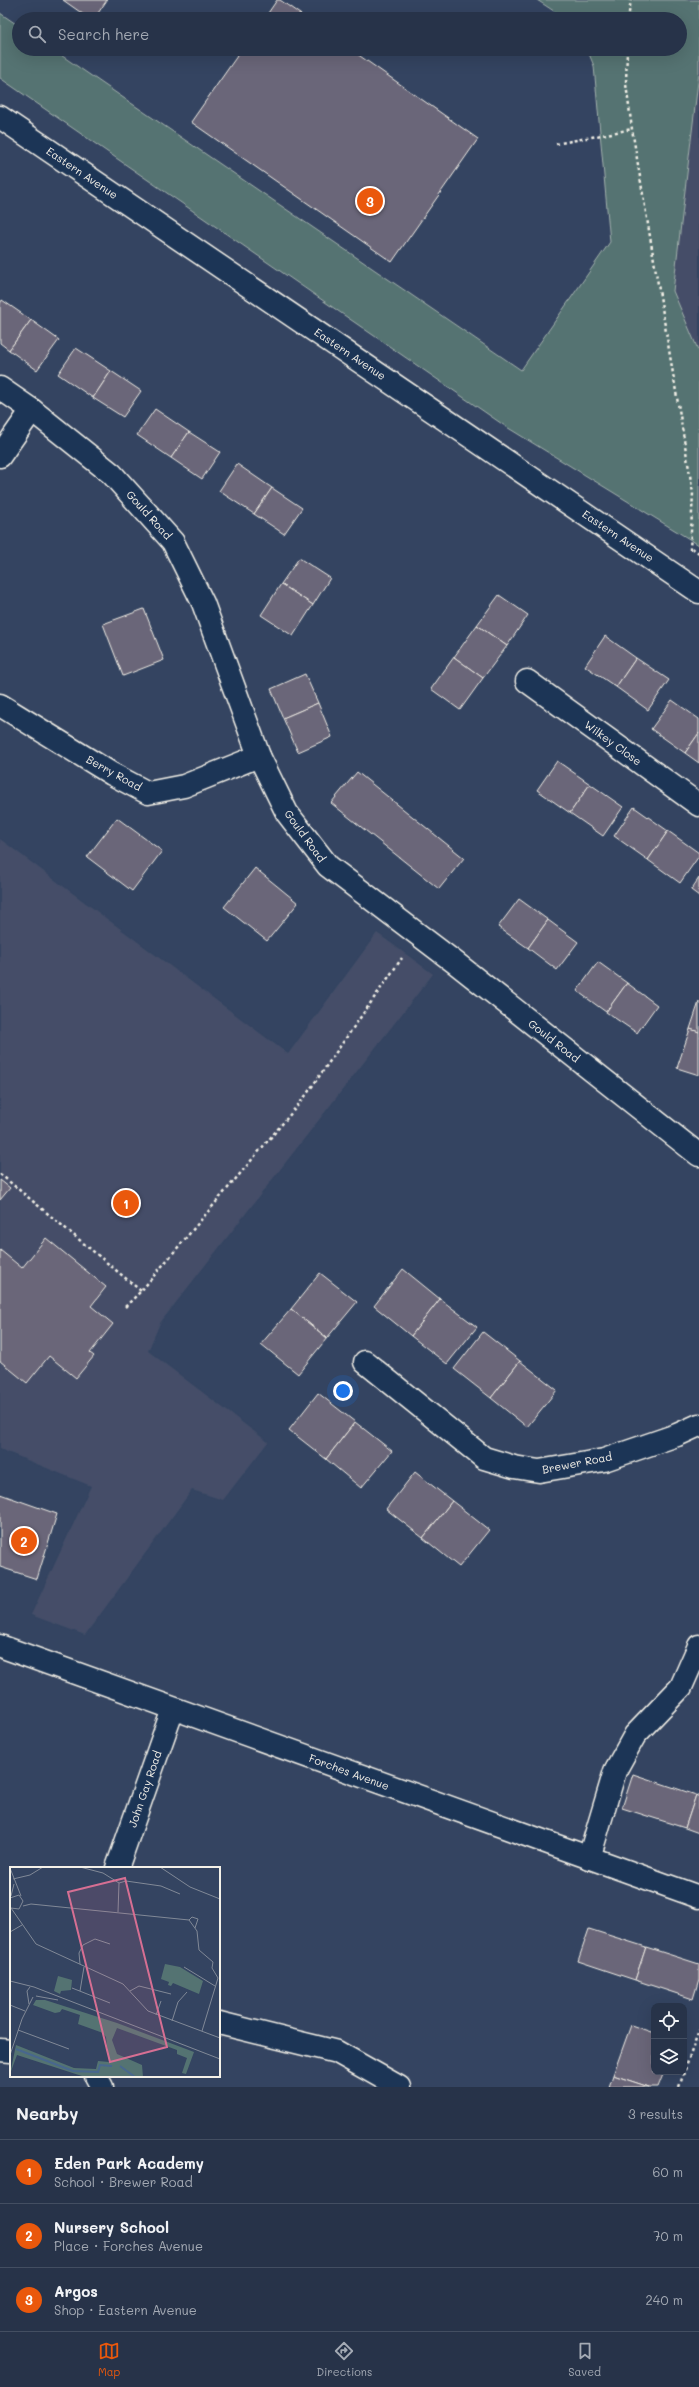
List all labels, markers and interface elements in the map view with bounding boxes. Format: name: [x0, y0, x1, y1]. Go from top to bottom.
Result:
search box: [12, 12, 687, 56]
icon: search: [26, 23, 48, 45]
text: Search here: [58, 24, 149, 44]
street label: Eastern Avenue: [44, 143, 121, 202]
pin: 3: [357, 186, 383, 216]
street label: Eastern Avenue: [312, 324, 389, 383]
street label: Gould Road: [123, 487, 175, 542]
street label: Eastern Avenue: [580, 506, 657, 565]
street label: Wilkey Close: [582, 717, 645, 768]
street label: Berry Road: [84, 751, 145, 794]
street label: Gould Road: [281, 806, 330, 865]
street label: Gould Road: [526, 1016, 583, 1065]
pin: 1: [113, 1188, 139, 1218]
your location: [333, 1381, 353, 1401]
street label: Brewer Road: [541, 1448, 613, 1477]
pin: 2: [11, 1526, 37, 1556]
street label: John Gay Road: [124, 1749, 165, 1829]
street label: Forches Avenue: [307, 1750, 392, 1793]
inset map: [10, 1867, 220, 2077]
map controls: [651, 2003, 687, 2075]
button: locate: [651, 2003, 687, 2039]
button: layers: [651, 2039, 687, 2075]
text: Nearby: [16, 2102, 78, 2124]
text: 3 results: [628, 2105, 683, 2122]
text: Eden Park Academy: [54, 2153, 204, 2173]
text: 1: [26, 2163, 32, 2180]
text: 60 m: [653, 2163, 683, 2180]
text: School · Brewer Road: [54, 2173, 193, 2190]
text: Nursery School: [54, 2217, 169, 2237]
text: 2: [25, 2227, 33, 2244]
text: 70 m: [653, 2227, 683, 2244]
text: Place · Forches Avenue: [54, 2237, 203, 2254]
text: Argos: [54, 2281, 98, 2301]
text: 3: [25, 2291, 33, 2308]
text: 240 m: [646, 2291, 683, 2308]
text: Shop · Eastern Avenue: [54, 2301, 197, 2318]
tab: Map: [98, 2340, 120, 2379]
tab: Directions: [316, 2340, 372, 2379]
tab: Saved: [568, 2340, 601, 2379]

